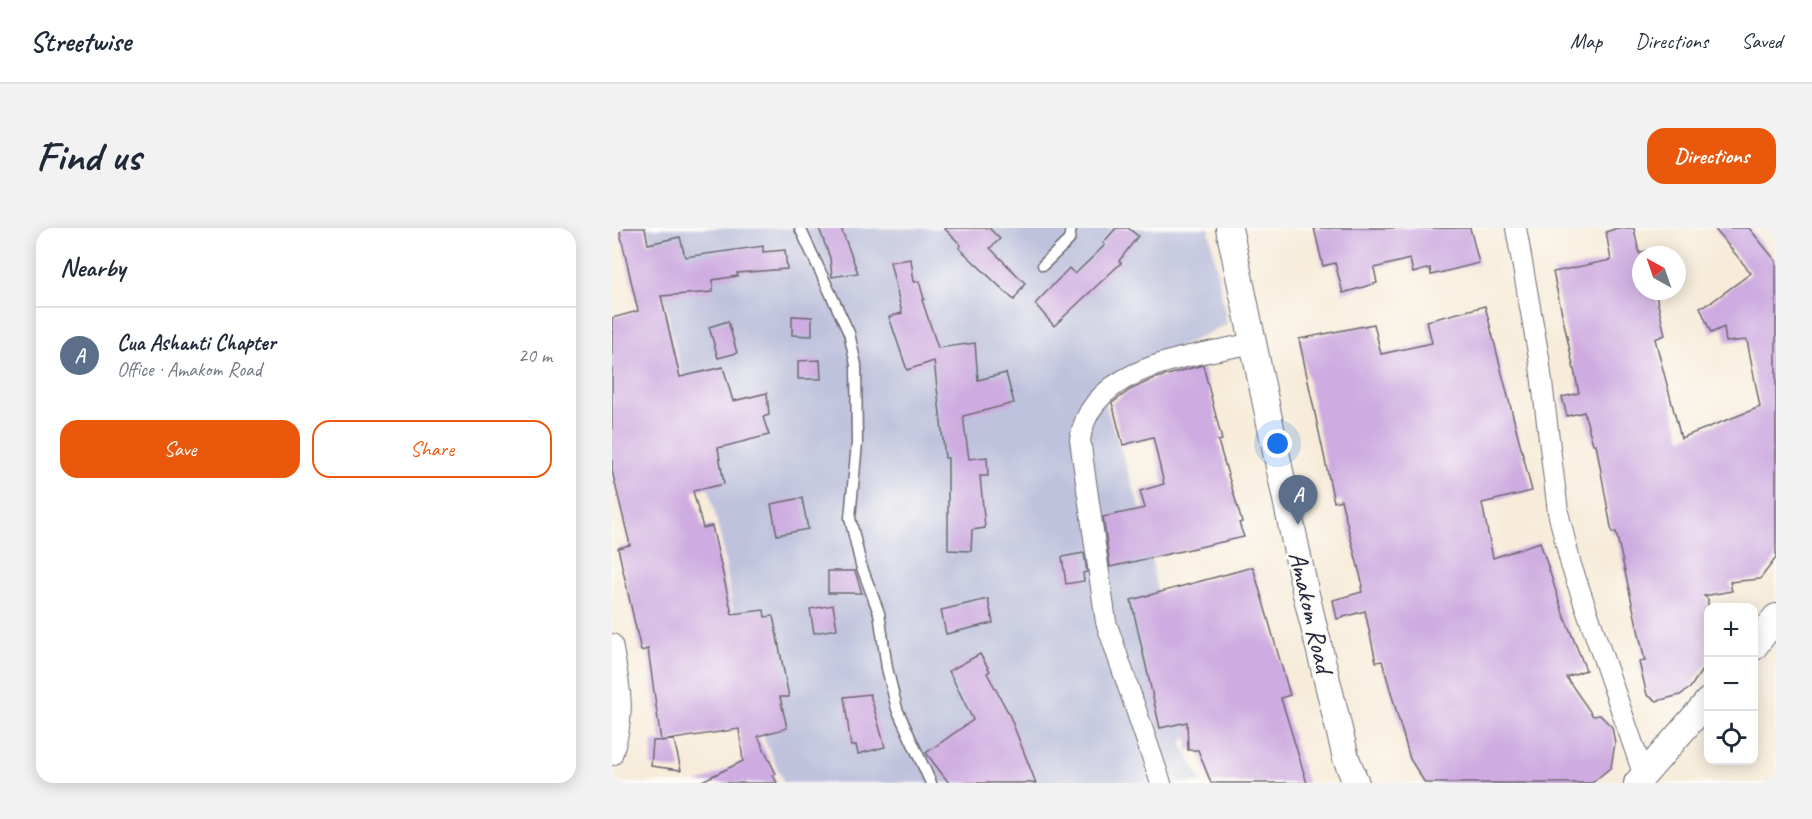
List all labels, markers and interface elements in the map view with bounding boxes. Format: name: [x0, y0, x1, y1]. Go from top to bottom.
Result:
text: Streetwise: [30, 24, 131, 59]
text: Map: [1570, 28, 1602, 54]
text: Directions: [1635, 28, 1708, 54]
text: Saved: [1741, 28, 1782, 54]
button: Directions: [1647, 128, 1776, 184]
text: Find us: [36, 130, 141, 183]
north arrow: [1632, 246, 1686, 300]
text: Nearby: [60, 251, 125, 284]
text: Cua Ashanti Chapter: [117, 329, 276, 357]
text: A: [74, 343, 85, 368]
text: 20 m: [518, 343, 552, 368]
text: Office · Amakom Road: [117, 357, 262, 382]
button: Save: [60, 420, 300, 478]
button: Share: [312, 420, 552, 478]
your location: [1263, 429, 1292, 458]
pin: A: [1278, 476, 1318, 525]
street label: Amakom Road: [1281, 548, 1342, 679]
map controls: [1704, 603, 1758, 765]
button: +: [1704, 603, 1758, 657]
button: −: [1704, 657, 1758, 711]
button: locate: [1704, 711, 1758, 765]

